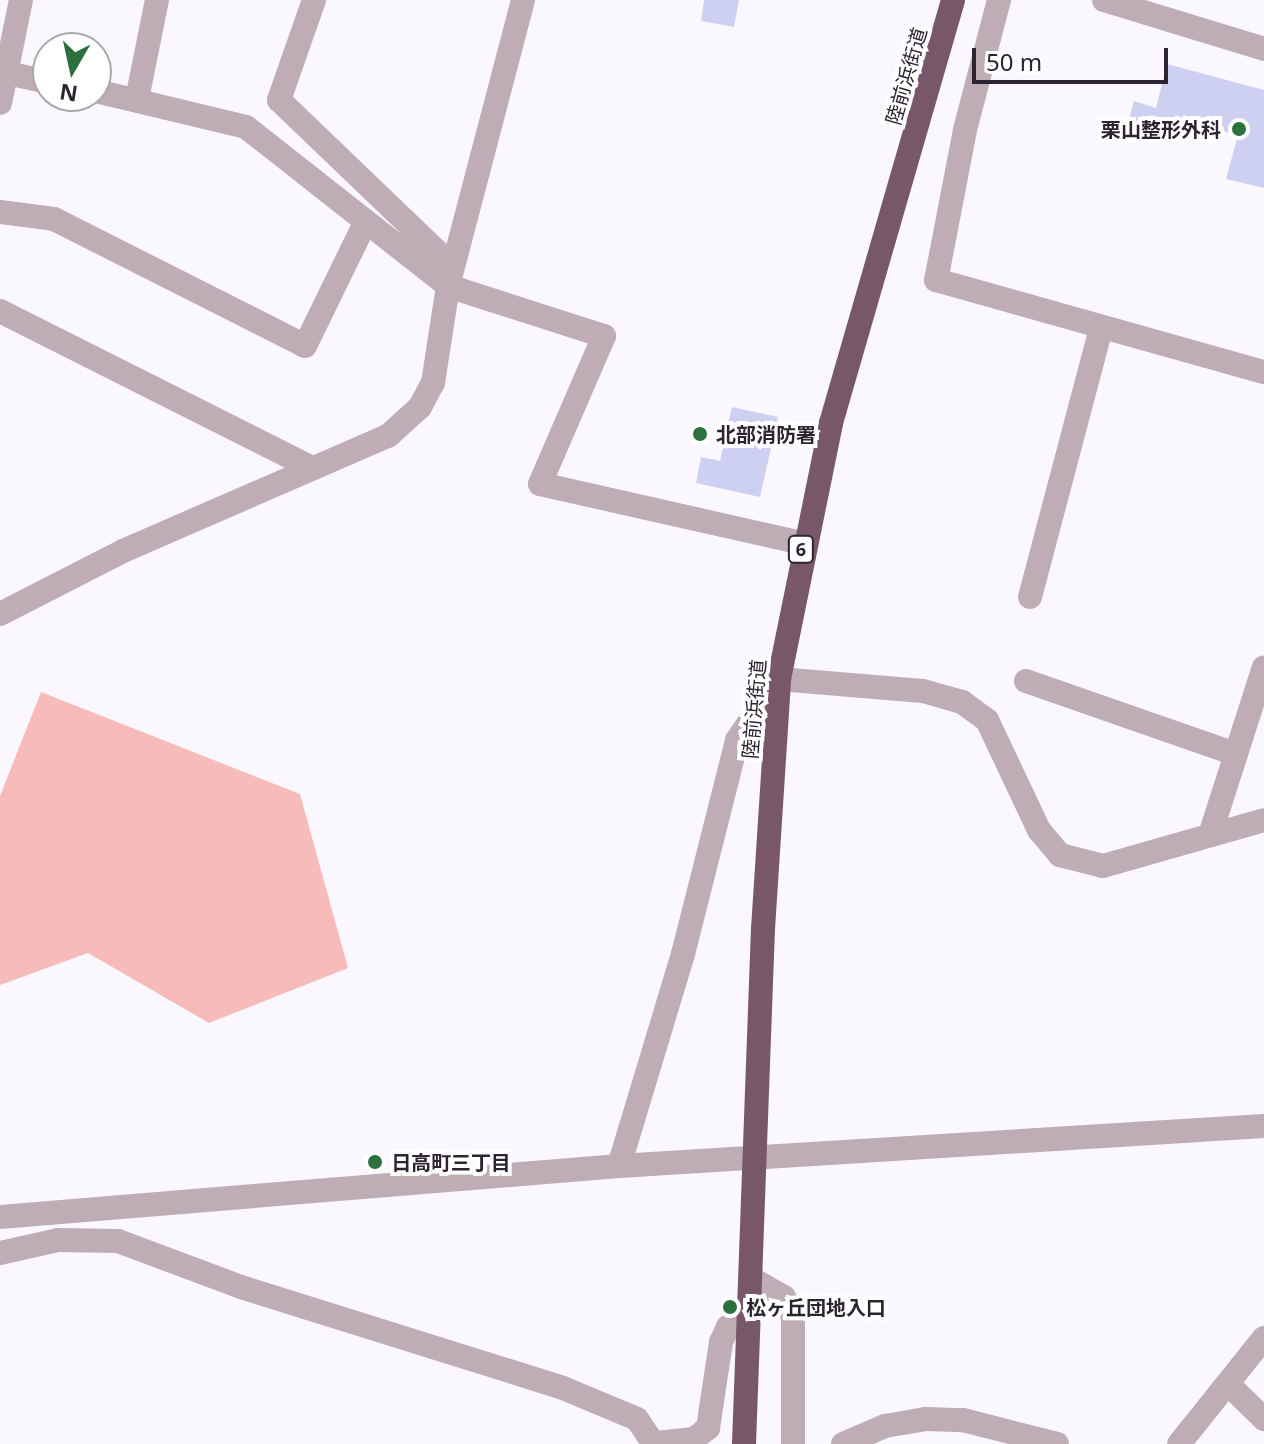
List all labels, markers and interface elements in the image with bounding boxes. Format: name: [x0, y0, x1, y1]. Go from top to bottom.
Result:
street label: 陸前浜街道: [881, 25, 931, 127]
north arrow: [32, 32, 112, 112]
scale bar: [976, 32, 1172, 82]
text: 50 m: [986, 45, 1042, 78]
text: N: [57, 78, 80, 110]
place label: 栗山整形外科: [1101, 117, 1221, 141]
marker: 栗山整形外科: [1228, 118, 1250, 140]
place label: 北部消防署: [716, 422, 816, 446]
marker: 北部消防署: [691, 425, 709, 443]
road number: 6: [787, 535, 815, 563]
street label: 陸前浜街道: [738, 658, 770, 760]
place label: 日高町三丁目: [391, 1150, 511, 1174]
marker: 日高町三丁目: [366, 1153, 384, 1171]
place label: 松ヶ丘団地入口: [746, 1295, 886, 1319]
marker: 松ヶ丘団地入口: [721, 1298, 739, 1316]

